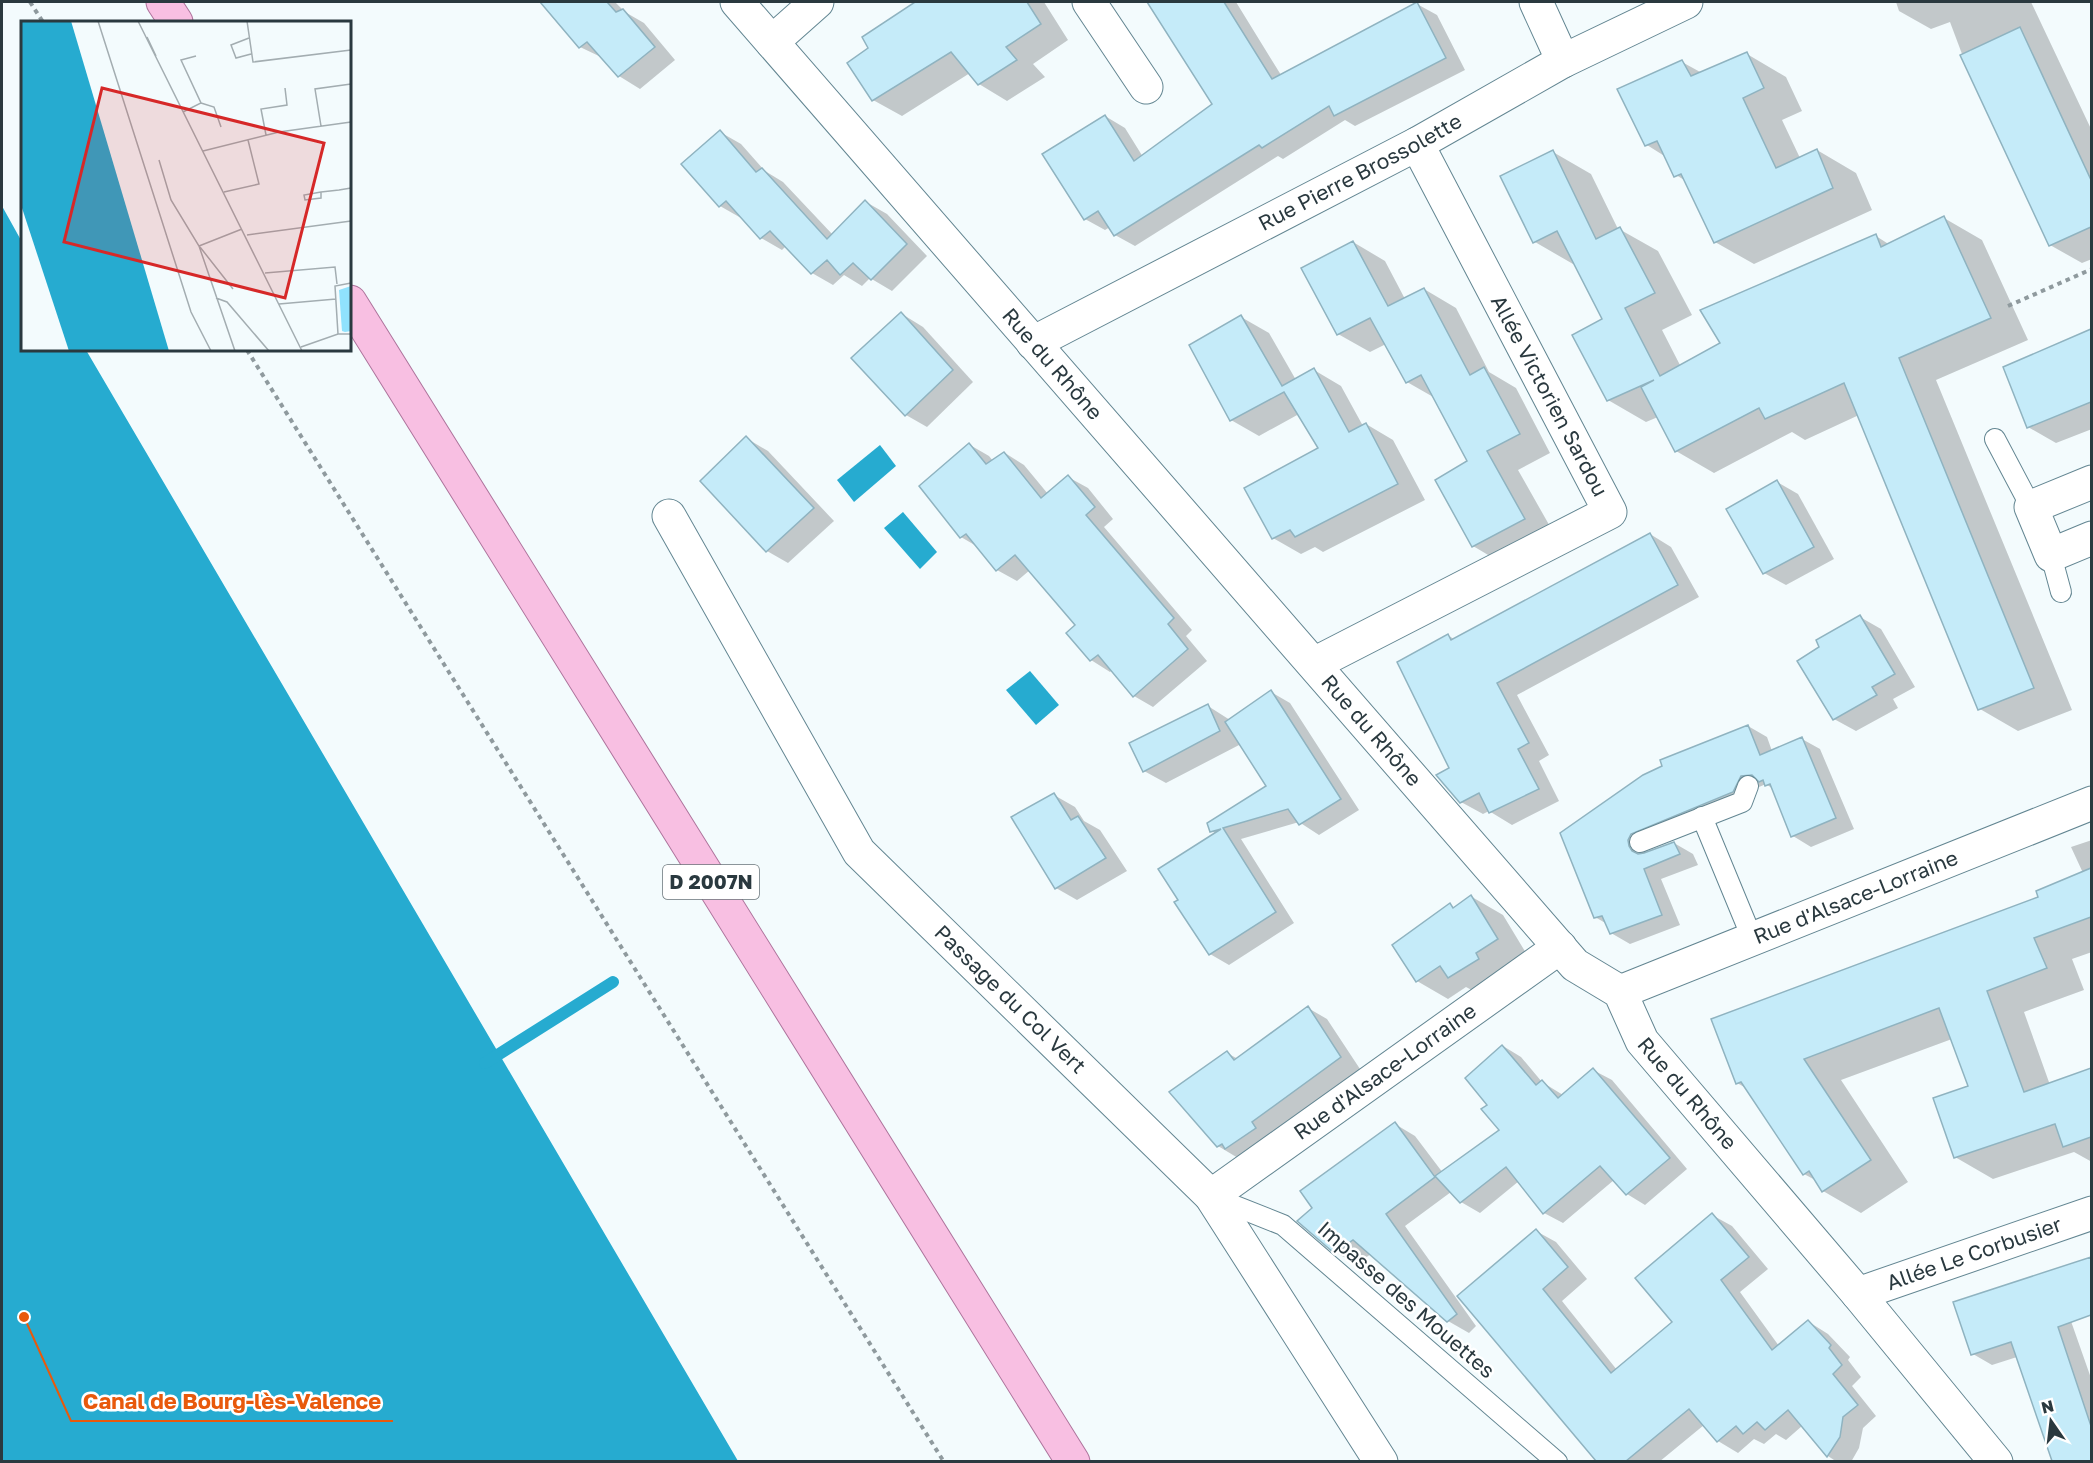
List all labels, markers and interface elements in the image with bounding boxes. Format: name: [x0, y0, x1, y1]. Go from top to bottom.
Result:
inset map: [21, 21, 351, 351]
street label: Rue Pierre Brossolette: [1254, 107, 1466, 236]
street label: Allée Victorien Sardou: [1486, 290, 1614, 501]
street label: Rue du Rhône: [997, 302, 1109, 425]
street label: Rue du Rhône: [1316, 669, 1428, 791]
street label: Rue d'Alsace-Lorraine: [1749, 844, 1962, 949]
road number: D 2007N: [663, 865, 759, 899]
street label: Passage du Col Vert: [929, 919, 1092, 1079]
street label: Rue d'Alsace-Lorraine: [1288, 997, 1481, 1145]
street label: Rue du Rhône: [1632, 1031, 1743, 1155]
street label: Allée Le Corbusier: [1883, 1211, 2065, 1295]
street label: Impasse des Mouettes: [1313, 1215, 1501, 1383]
callout: Canal de Bourg-lès-Valence: [71, 1381, 393, 1421]
text: Canal de Bourg-lès-Valence: [83, 1387, 381, 1414]
north arrow: [2021, 1391, 2081, 1451]
text: N: [2039, 1395, 2056, 1418]

